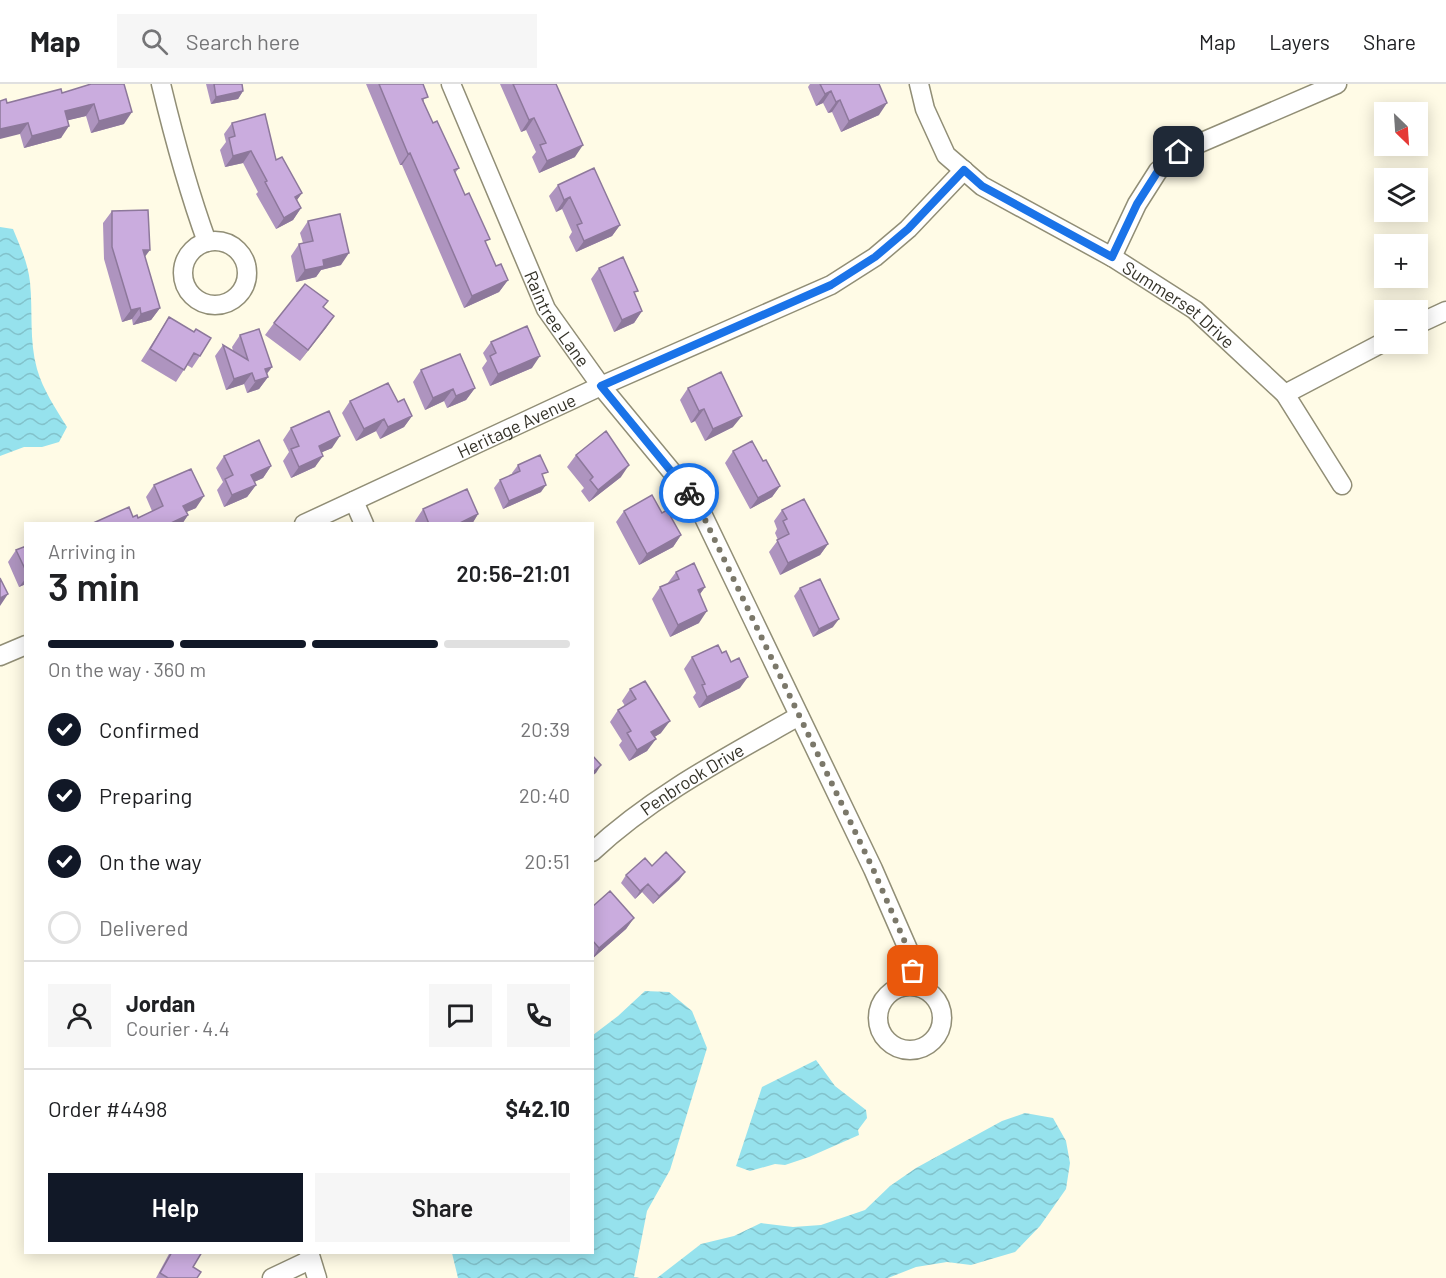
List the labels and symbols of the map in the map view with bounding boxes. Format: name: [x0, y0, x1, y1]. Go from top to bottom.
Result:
north arrow: [1374, 102, 1428, 156]
pin: [1153, 126, 1204, 177]
street label: Summerset Drive: [1119, 256, 1240, 353]
street label: Raintree Lane: [520, 267, 595, 371]
street label: Heritage Avenue: [453, 388, 579, 462]
courier: [659, 463, 719, 523]
street label: Penbrook Drive: [636, 738, 748, 820]
pin: [887, 945, 938, 996]

